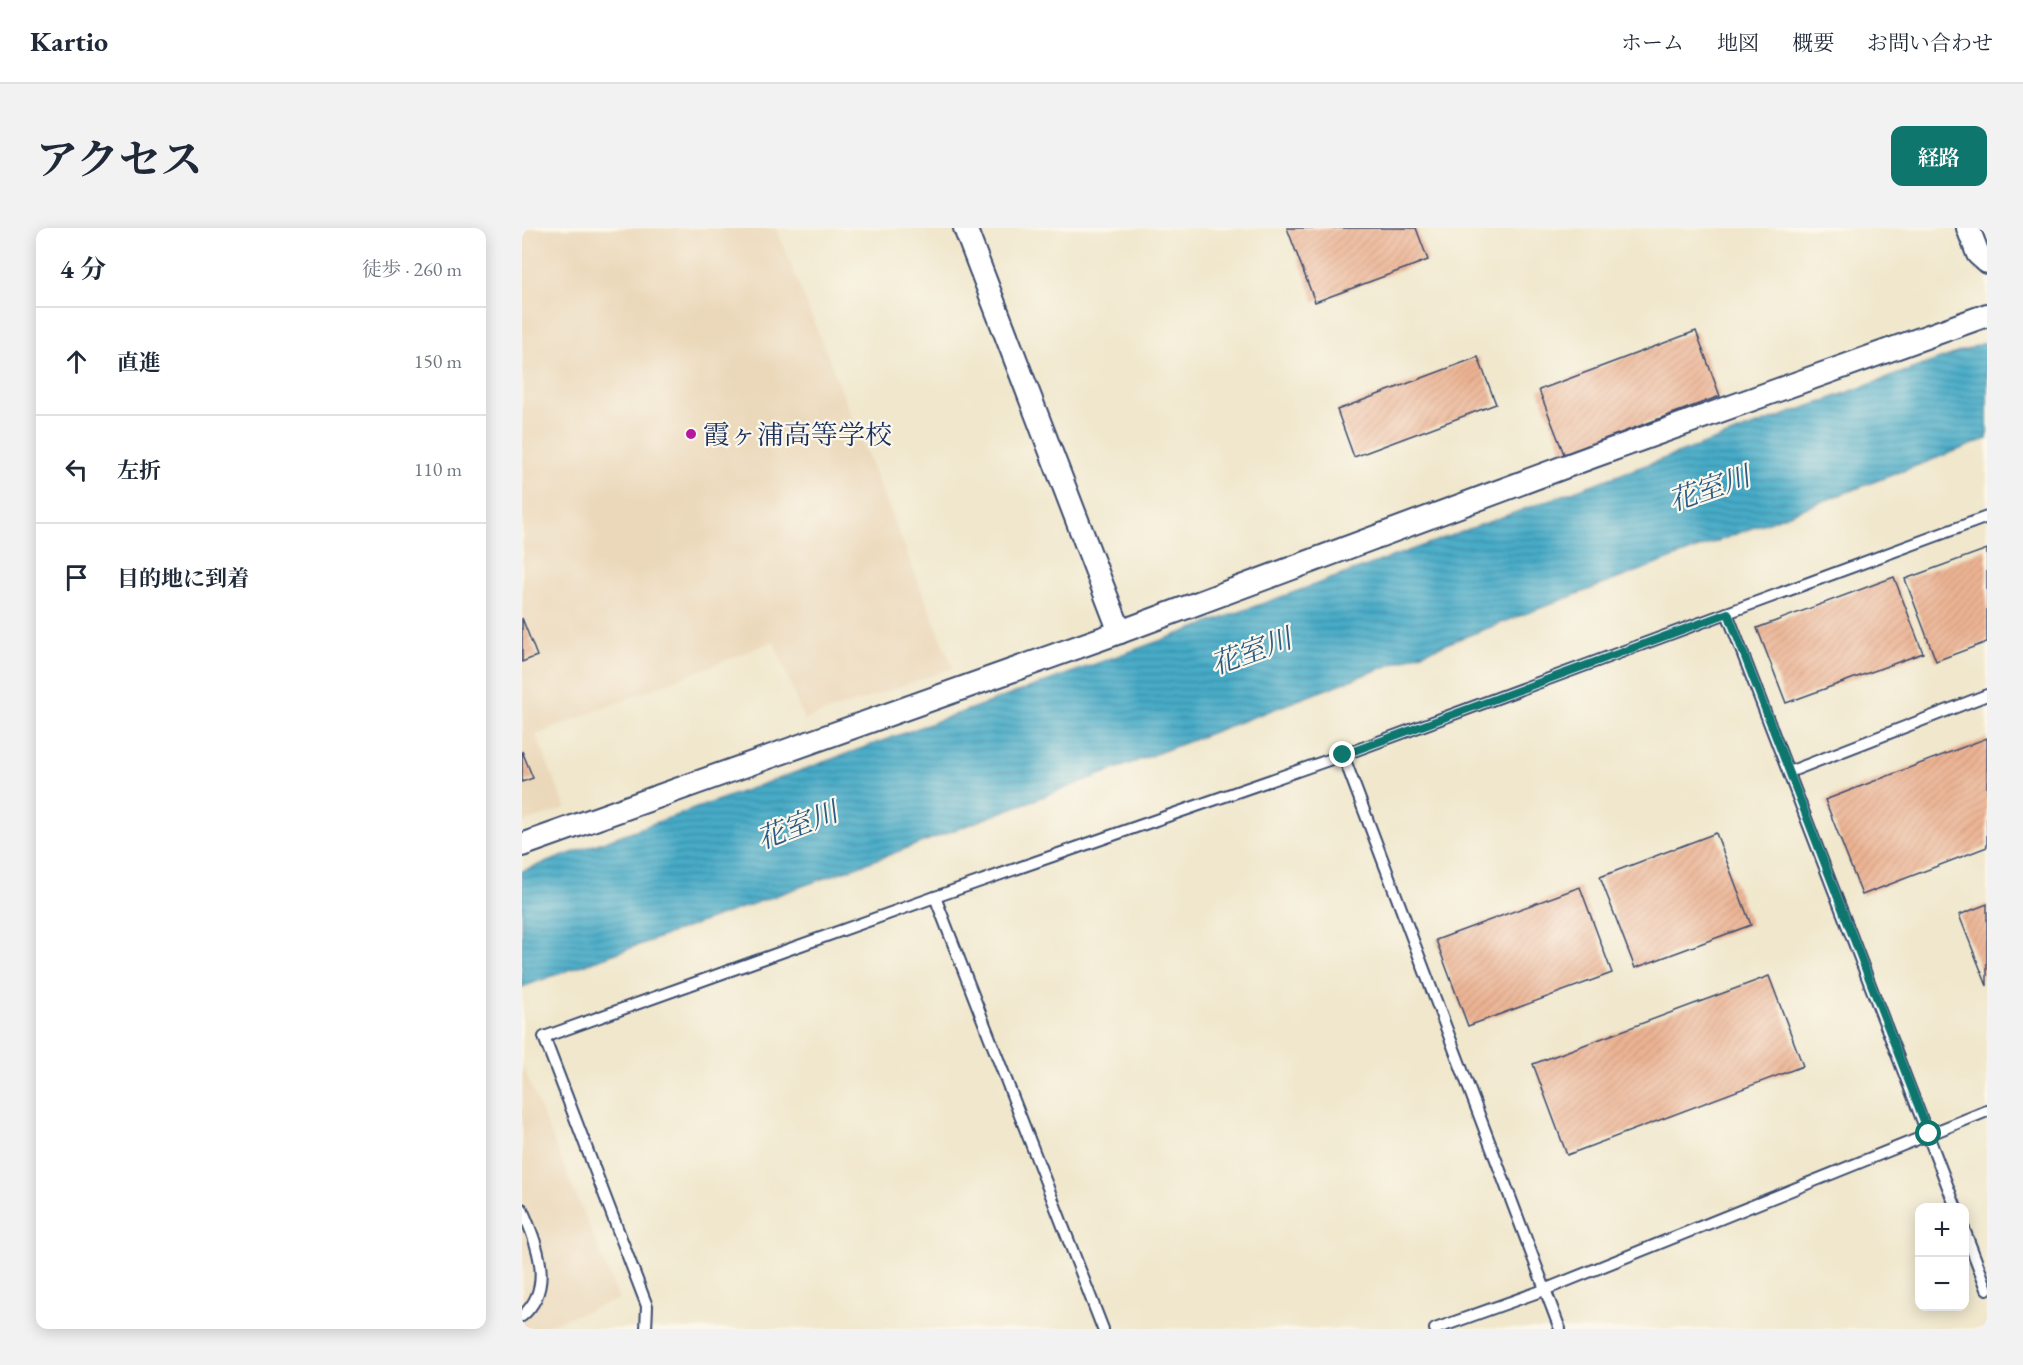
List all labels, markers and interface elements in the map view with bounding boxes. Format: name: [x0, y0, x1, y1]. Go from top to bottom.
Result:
text: Kartio: [30, 23, 108, 59]
text: ホーム: [1621, 29, 1684, 56]
text: 地図: [1717, 29, 1759, 56]
text: 概要: [1792, 29, 1834, 56]
text: お問い合わせ: [1867, 29, 1993, 56]
button: 経路: [1891, 126, 1987, 186]
text: アクセス: [36, 132, 203, 187]
text: 4 分: [60, 252, 106, 286]
text: 徒歩 · 260 m: [362, 256, 462, 282]
icon: ahead: [60, 345, 93, 378]
text: 直進: [117, 348, 161, 377]
text: 150 m: [414, 348, 462, 374]
place label: 霞ヶ浦高等学校: [703, 417, 892, 452]
marker: 霞ヶ浦高等学校: [684, 427, 698, 441]
icon: left: [60, 453, 93, 486]
text: 左折: [117, 456, 161, 485]
text: 110 m: [414, 456, 462, 482]
water label: 花室川: [1663, 456, 1757, 519]
icon: arrive: [60, 561, 93, 594]
text: 目的地に到着: [117, 564, 249, 593]
water label: 花室川: [1205, 619, 1299, 682]
route end: [1329, 741, 1355, 767]
water label: 花室川: [751, 792, 845, 857]
route start: [1915, 1120, 1941, 1146]
map controls: [1915, 1203, 1969, 1311]
button: +: [1915, 1203, 1969, 1257]
button: −: [1915, 1257, 1969, 1311]

